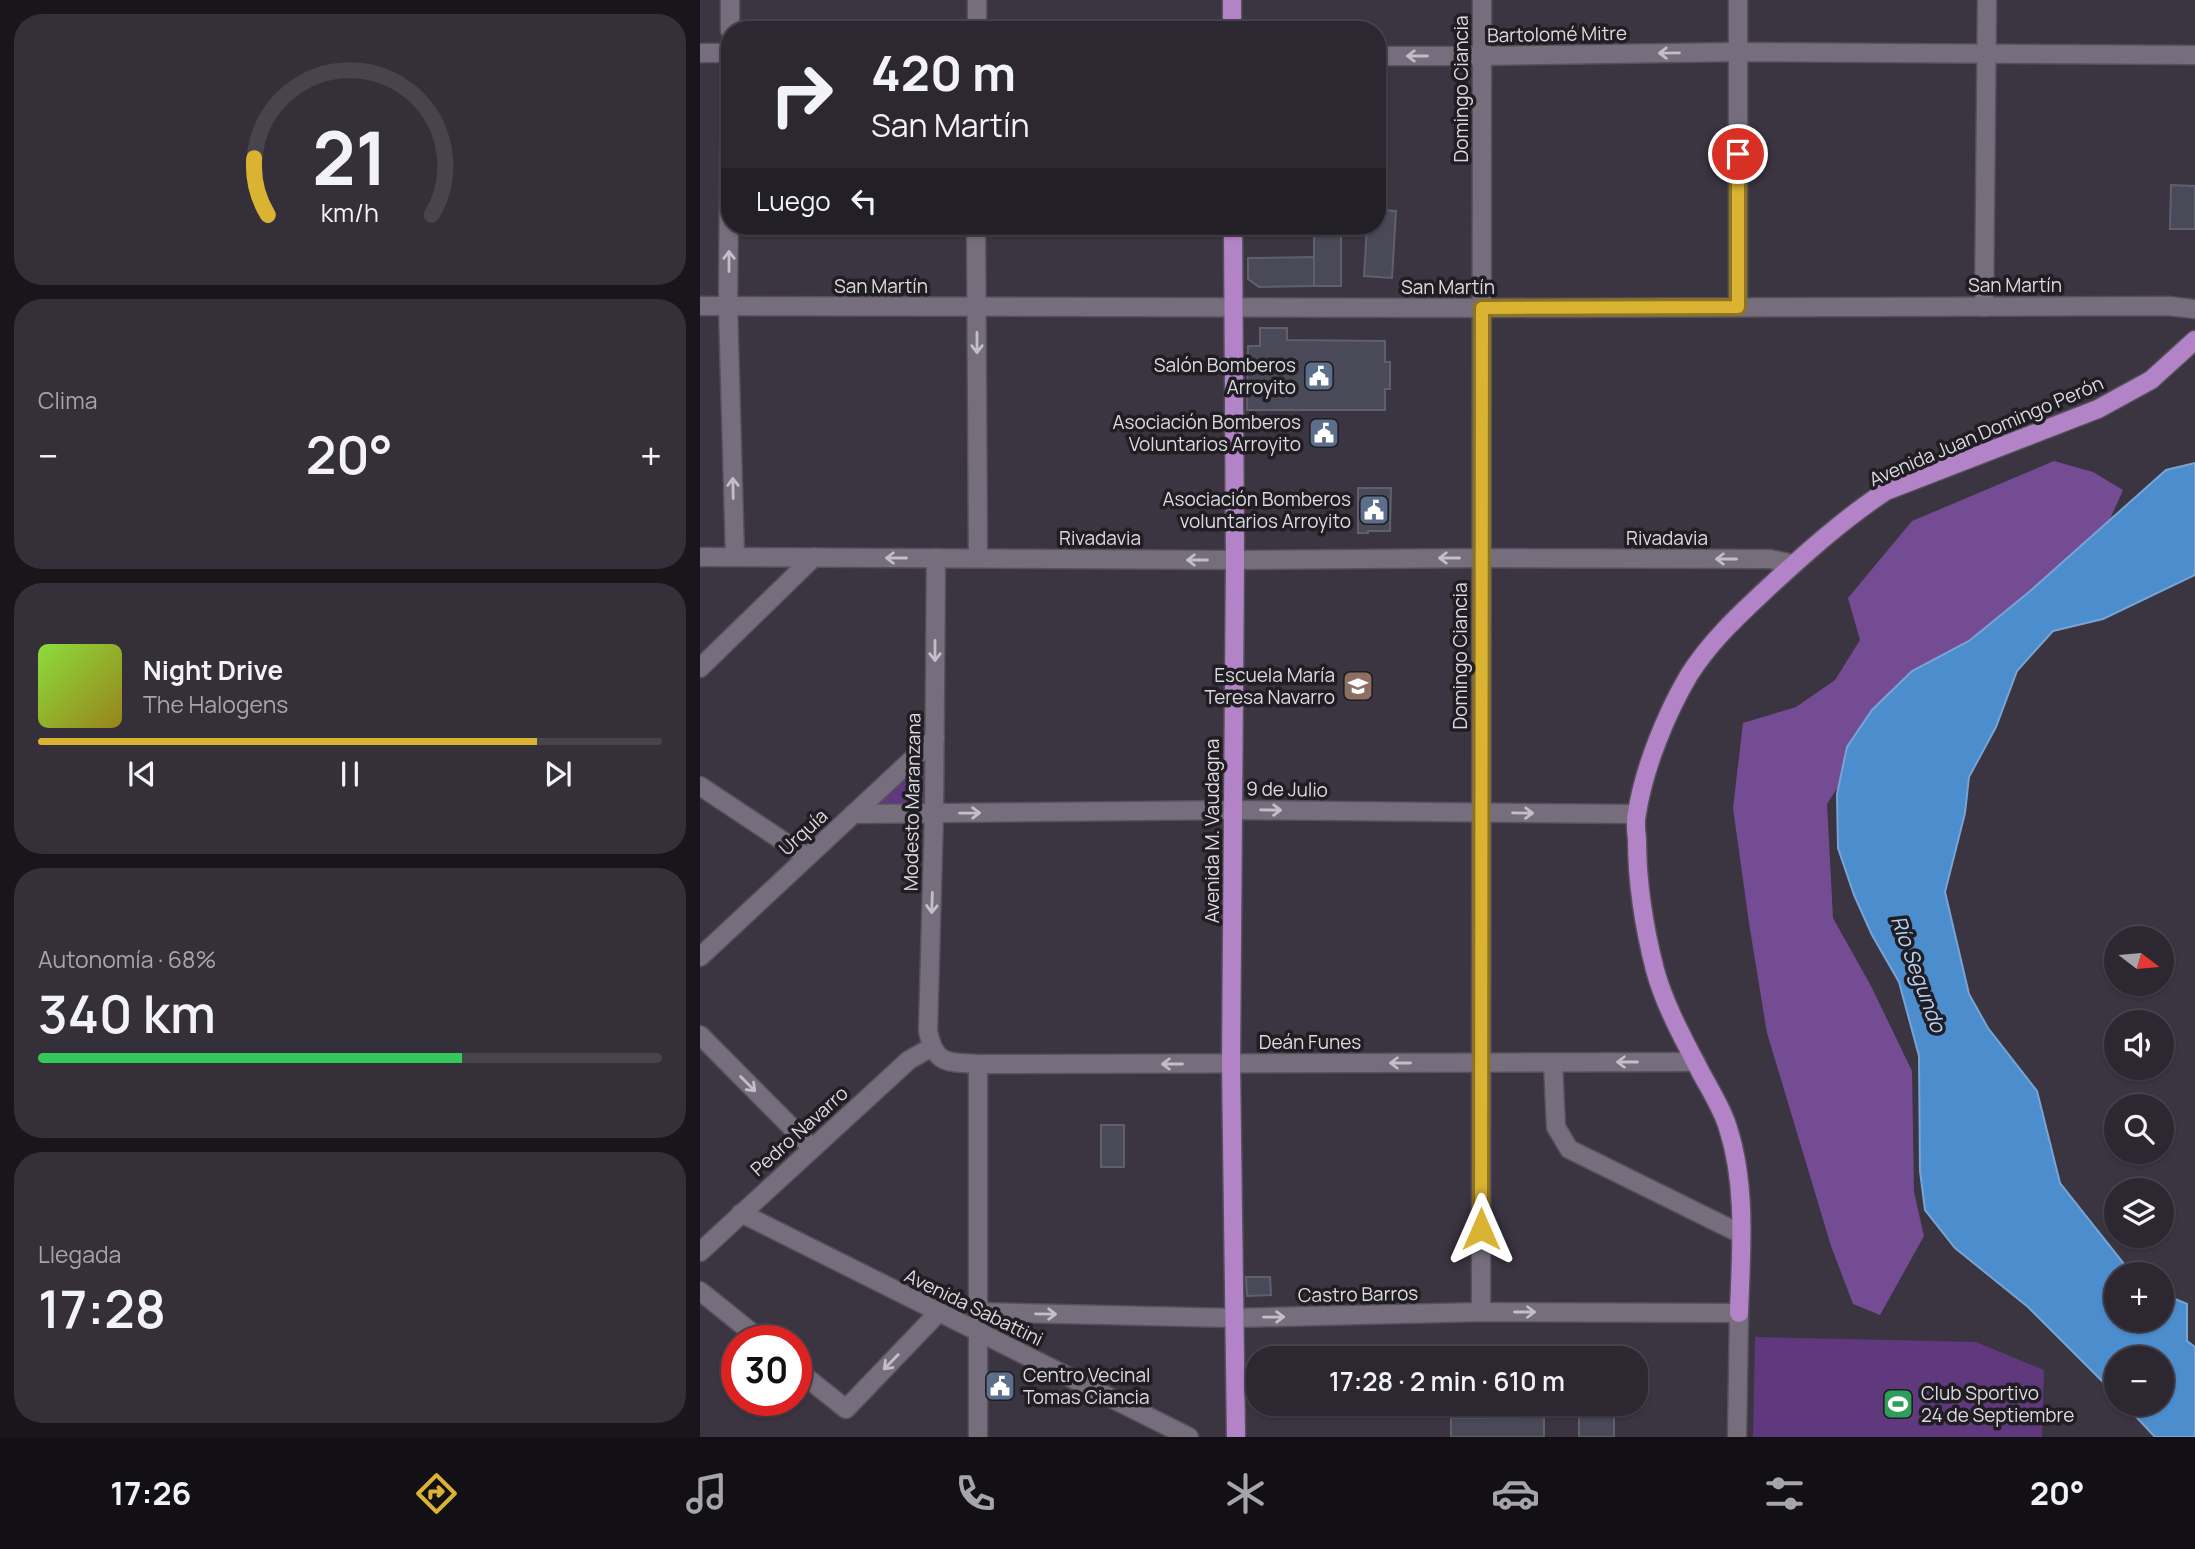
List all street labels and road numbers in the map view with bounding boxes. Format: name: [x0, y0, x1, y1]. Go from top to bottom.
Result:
street label: Domingo Ciancia: [1448, 15, 1474, 163]
street label: Bartolomé Mitre: [1487, 20, 1627, 48]
street label: San Martín: [1968, 272, 2062, 298]
street label: San Martín: [834, 273, 928, 299]
street label: San Martín: [1401, 274, 1495, 300]
street label: Avenida Juan Domingo Perón: [1865, 370, 2107, 492]
street label: Rivadavia: [1059, 525, 1141, 551]
street label: Rivadavia: [1626, 525, 1708, 551]
street label: Domingo Ciancia: [1447, 582, 1473, 730]
street label: Modesto Maranzana: [897, 713, 927, 891]
street label: Avenida M. Vaudagna: [1199, 739, 1225, 923]
street label: 9 de Julio: [1246, 775, 1328, 803]
street label: Urquía: [773, 803, 833, 861]
street label: Deán Funes: [1259, 1029, 1361, 1055]
street label: Pedro Navarro: [745, 1080, 853, 1182]
street label: Avenida Sabattini: [900, 1262, 1048, 1352]
street label: Castro Barros: [1298, 1280, 1418, 1308]

